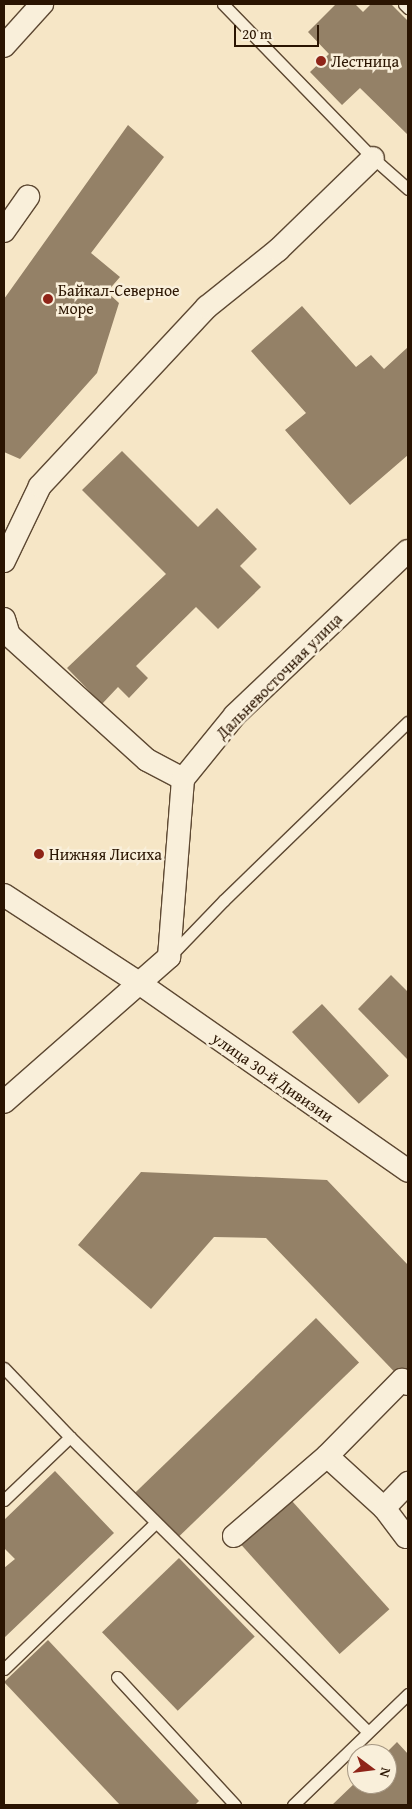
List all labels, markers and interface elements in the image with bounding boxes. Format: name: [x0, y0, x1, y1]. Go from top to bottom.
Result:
scale bar: [237, 15, 322, 47]
text: 20 m: [242, 23, 272, 44]
place label: Лестница: [331, 51, 399, 71]
marker: Лестница: [315, 55, 327, 67]
place label: Байкал-Северное море: [58, 280, 180, 318]
marker: Байкал-Северное море: [42, 293, 54, 305]
street label: Дальневосточная улица: [212, 609, 346, 743]
place label: Нижняя Лисиха: [49, 844, 162, 864]
marker: Нижняя Лисиха: [33, 848, 45, 860]
street label: улица 30-й Дивизии: [209, 1028, 337, 1126]
north arrow: [347, 1744, 397, 1794]
text: N: [375, 1766, 396, 1780]

